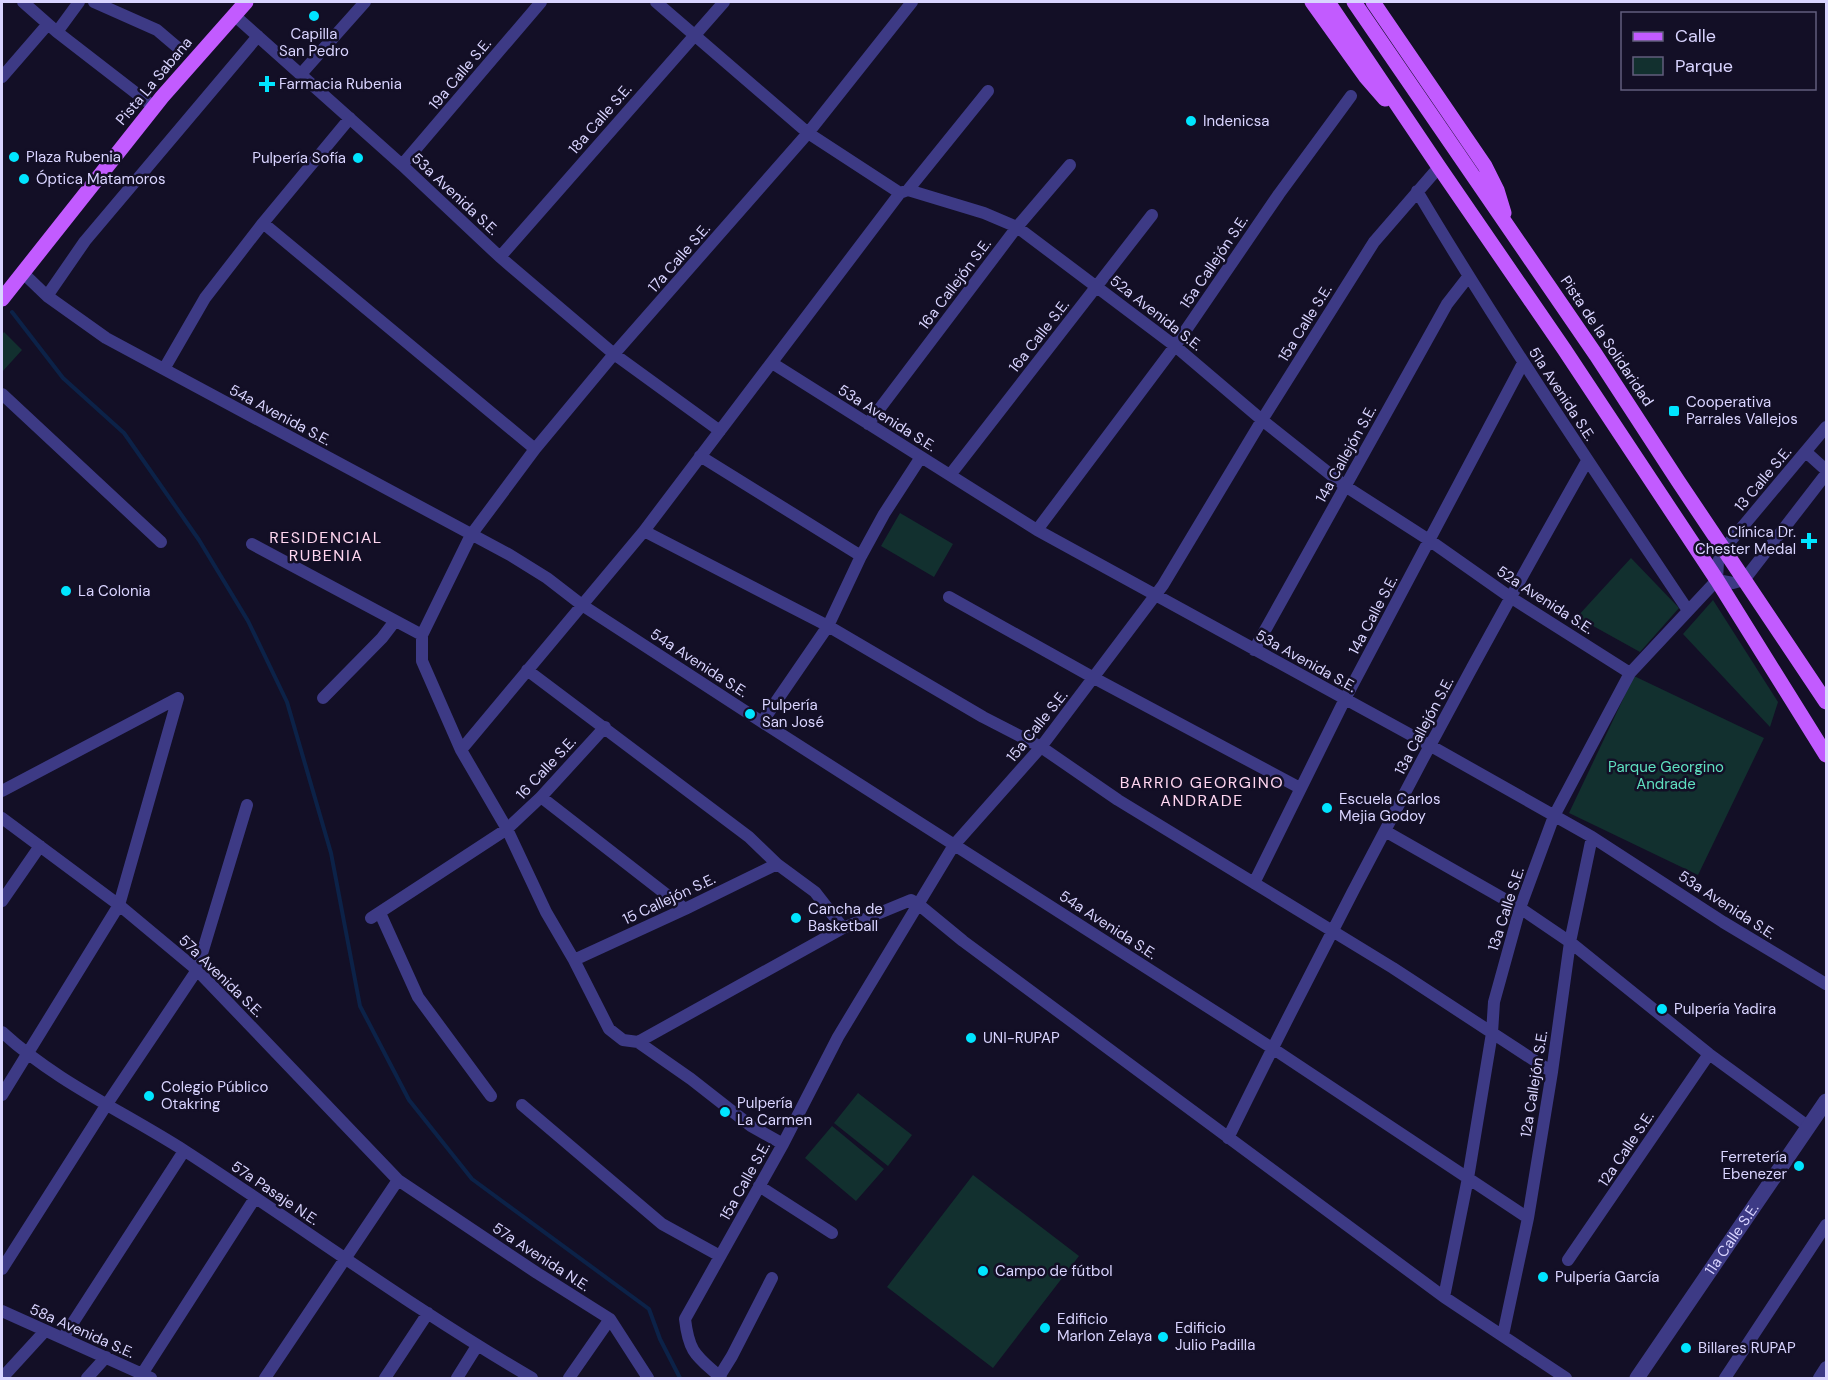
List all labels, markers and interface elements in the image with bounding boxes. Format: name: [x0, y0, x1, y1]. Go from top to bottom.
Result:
marker: Capilla San Pedro: [307, 9, 321, 23]
legend: [1621, 12, 1816, 90]
place label: Capilla San Pedro: [279, 24, 349, 61]
text: Calle: [1675, 24, 1716, 48]
street label: Pista La Sabana: [111, 33, 197, 129]
street label: 19a Calle S.E.: [424, 34, 496, 114]
text: Parque: [1675, 54, 1733, 78]
place label: Farmacia Rubenia: [279, 74, 402, 94]
marker: Farmacia Rubenia: [260, 77, 274, 91]
street label: 18a Calle S.E.: [564, 80, 636, 158]
place label: Indenicsa: [1203, 111, 1270, 131]
marker: Indenicsa: [1184, 114, 1198, 128]
place label: Plaza Rubenia: [26, 147, 121, 167]
place label: Pulpería Sofía: [252, 148, 346, 168]
street label: 53a Avenida S.E.: [407, 148, 503, 240]
marker: Plaza Rubenia: [7, 150, 21, 164]
marker: Pulpería Sofía: [351, 151, 365, 165]
place label: Óptica Matamoros: [36, 169, 165, 189]
marker: Óptica Matamoros: [17, 172, 31, 186]
street label: 15a Callejón S.E.: [1175, 211, 1253, 313]
street label: 17a Calle S.E.: [643, 219, 715, 297]
street label: 16a Callejón S.E.: [914, 235, 996, 333]
street label: 52a Avenida S.E.: [1106, 271, 1206, 355]
street label: Pista de la Solidaridad: [1556, 272, 1658, 410]
street label: 15a Calle S.E.: [1273, 281, 1337, 365]
street label: 16a Calle S.E.: [1004, 295, 1074, 377]
street label: 51a Avenida S.E.: [1524, 343, 1600, 445]
street label: 54a Avenida S.E.: [226, 380, 334, 450]
street label: 53a Avenida S.E.: [834, 380, 940, 456]
place label: Cooperativa Parrales Vallejos: [1686, 392, 1798, 429]
street label: 14a Callejón S.E.: [1311, 402, 1381, 506]
marker: Cooperativa Parrales Vallejos: [1667, 404, 1681, 418]
street label: 13 Calle S.E.: [1730, 442, 1796, 516]
place label: Clínica Dr. Chester Medal: [1695, 522, 1796, 559]
district label: RESIDENCIAL RUBENIA: [269, 527, 383, 566]
marker: Clínica Dr. Chester Medal: [1800, 532, 1818, 550]
street label: 52a Avenida S.E.: [1493, 561, 1597, 639]
street label: 14a Calle S.E.: [1344, 572, 1402, 658]
place label: La Colonia: [78, 581, 150, 601]
marker: La Colonia: [59, 584, 73, 598]
street label: 54a Avenida S.E.: [646, 624, 752, 702]
street label: 53a Avenida S.E.: [1252, 625, 1360, 697]
street label: 13a Callejón S.E.: [1390, 674, 1458, 778]
street label: 15a Calle S.E.: [1002, 686, 1072, 766]
place label: Pulpería San José: [762, 695, 824, 732]
marker: Pulpería San José: [743, 707, 757, 721]
street label: 16 Calle S.E.: [512, 732, 580, 804]
park label: Parque Georgino Andrade: [1608, 757, 1724, 794]
district label: BARRIO GEORGINO ANDRADE: [1120, 772, 1284, 811]
place label: Escuela Carlos Mejia Godoy: [1339, 789, 1440, 826]
marker: Escuela Carlos Mejia Godoy: [1320, 801, 1334, 815]
street label: 13a Calle S.E.: [1483, 865, 1529, 953]
street label: 53a Avenida S.E.: [1674, 866, 1780, 944]
street label: 15 Callejón S.E.: [619, 869, 719, 929]
street label: 54a Avenida S.E.: [1055, 886, 1161, 964]
place label: Cancha de Basketball: [808, 899, 883, 936]
marker: Cancha de Basketball: [789, 911, 803, 925]
street label: 57a Avenida S.E.: [174, 930, 268, 1022]
place label: Pulpería Yadira: [1674, 999, 1776, 1019]
marker: Pulpería Yadira: [1655, 1002, 1669, 1016]
place label: UNI-RUPAP: [983, 1028, 1060, 1048]
street label: 12a Callejón S.E.: [1516, 1029, 1552, 1139]
marker: UNI-RUPAP: [964, 1031, 978, 1045]
place label: Colegio Público Otakring: [161, 1077, 269, 1114]
marker: Colegio Público Otakring: [142, 1089, 156, 1103]
place label: Pulpería La Carmen: [737, 1093, 812, 1130]
marker: Pulpería La Carmen: [718, 1105, 732, 1119]
street label: 12a Calle S.E.: [1593, 1107, 1659, 1191]
street label: 15a Calle S.E.: [715, 1138, 775, 1224]
place label: Ferretería Ebenezer: [1720, 1147, 1787, 1184]
street label: 57a Pasaje N.E.: [227, 1156, 323, 1230]
marker: Ferretería Ebenezer: [1792, 1159, 1806, 1173]
street label: 11a Calle S.E.: [1700, 1199, 1763, 1279]
street label: 57a Avenida N.E.: [488, 1218, 594, 1296]
place label: Campo de fútbol: [995, 1261, 1113, 1281]
marker: Campo de fútbol: [976, 1264, 990, 1278]
place label: Pulpería García: [1555, 1267, 1659, 1287]
marker: Pulpería García: [1536, 1270, 1550, 1284]
street label: 58a Avenida S.E.: [27, 1299, 138, 1363]
place label: Edificio Marlon Zelaya: [1057, 1309, 1152, 1346]
place label: Edificio Julio Padilla: [1175, 1318, 1255, 1355]
marker: Edificio Marlon Zelaya: [1038, 1321, 1052, 1335]
marker: Edificio Julio Padilla: [1156, 1330, 1170, 1344]
place label: Billares RUPAP: [1698, 1338, 1796, 1358]
marker: Billares RUPAP: [1679, 1341, 1693, 1355]

